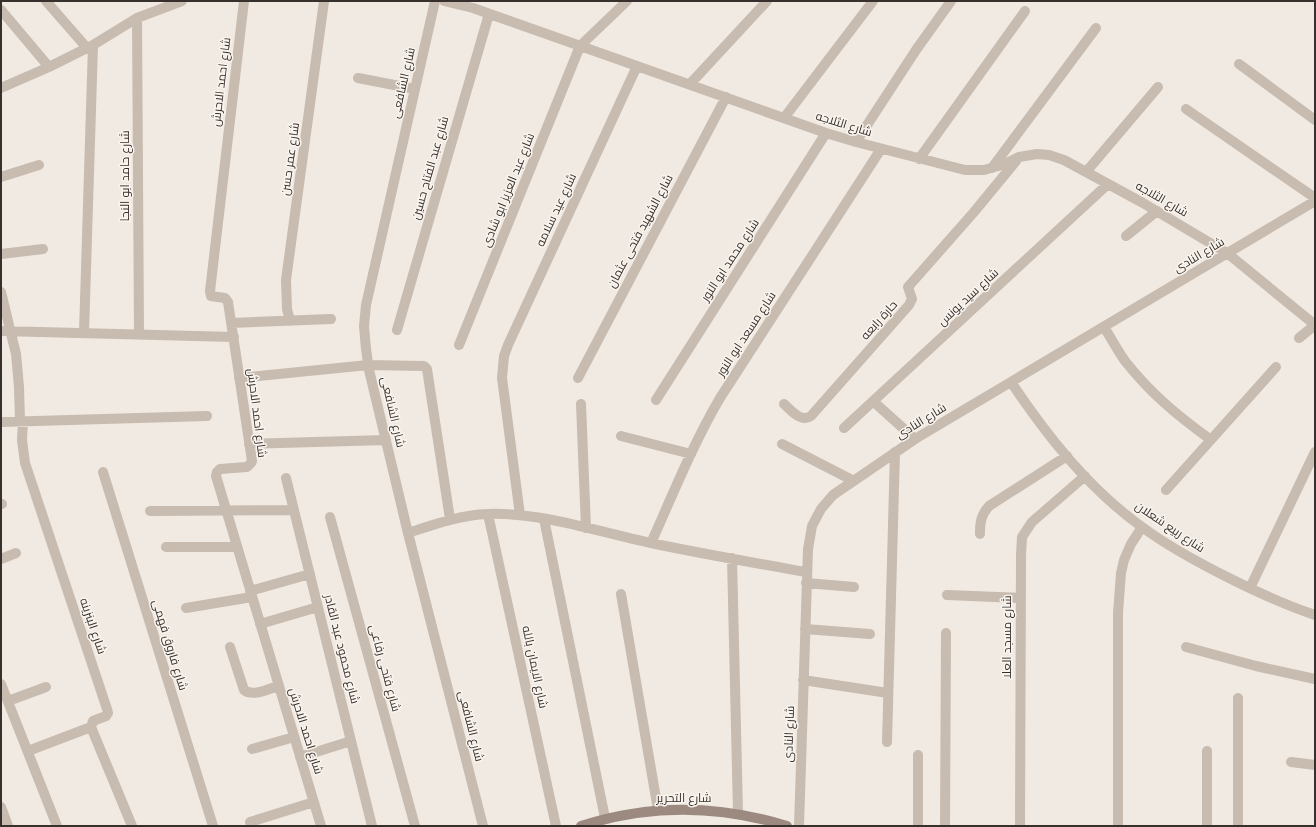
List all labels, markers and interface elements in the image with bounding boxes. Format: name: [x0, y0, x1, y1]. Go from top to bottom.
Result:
street label: شارع احمد الاحرش: [208, 36, 234, 127]
street label: شارع الشافعى: [387, 46, 419, 120]
street label: شارع الثلاجه: [814, 108, 874, 140]
street label: شارع عبد الفتاح حسين: [408, 114, 452, 222]
street label: شارع عمر حسن: [277, 121, 303, 196]
street label: شارع حامد ابو النجا: [117, 130, 133, 222]
street label: شارع عبد العزيز ابو شادى: [478, 131, 538, 249]
street label: شارع عيد سلامه: [532, 171, 580, 249]
street label: شارع الشهيد فتحى عثمان: [603, 171, 677, 291]
street label: شارع الثلاجه: [1133, 178, 1191, 220]
street label: شارع محمد ابو النور: [697, 215, 763, 305]
street label: شارع النادى: [1171, 234, 1227, 276]
street label: شارع سيد يونس: [934, 265, 1002, 329]
street label: شارع مسعد ابو النور: [712, 288, 780, 380]
street label: حارة رابعه: [857, 297, 900, 342]
street label: شارع احمد الاحرش: [244, 368, 270, 459]
street label: شارع الشافعى: [377, 375, 409, 449]
street label: شارع النادى: [893, 399, 949, 443]
street label: شارع ربيع شعلان: [1132, 498, 1208, 556]
street label: شارع محمود عبد القادر: [320, 592, 363, 705]
street label: شارع مسجد العلا: [999, 595, 1015, 679]
street label: شارع البنزينه: [76, 596, 110, 656]
street label: شارع فاروق فهمى: [149, 598, 191, 692]
street label: شارع فتحى رفاعى: [366, 623, 404, 714]
street label: شارع الايمان بالله: [518, 624, 552, 710]
street label: شارع احمد الاحرش: [285, 686, 327, 776]
street label: شارع الشافعى: [454, 689, 488, 763]
street label: شارع النادى: [780, 705, 798, 763]
street label: شارع التحرير: [655, 790, 712, 806]

